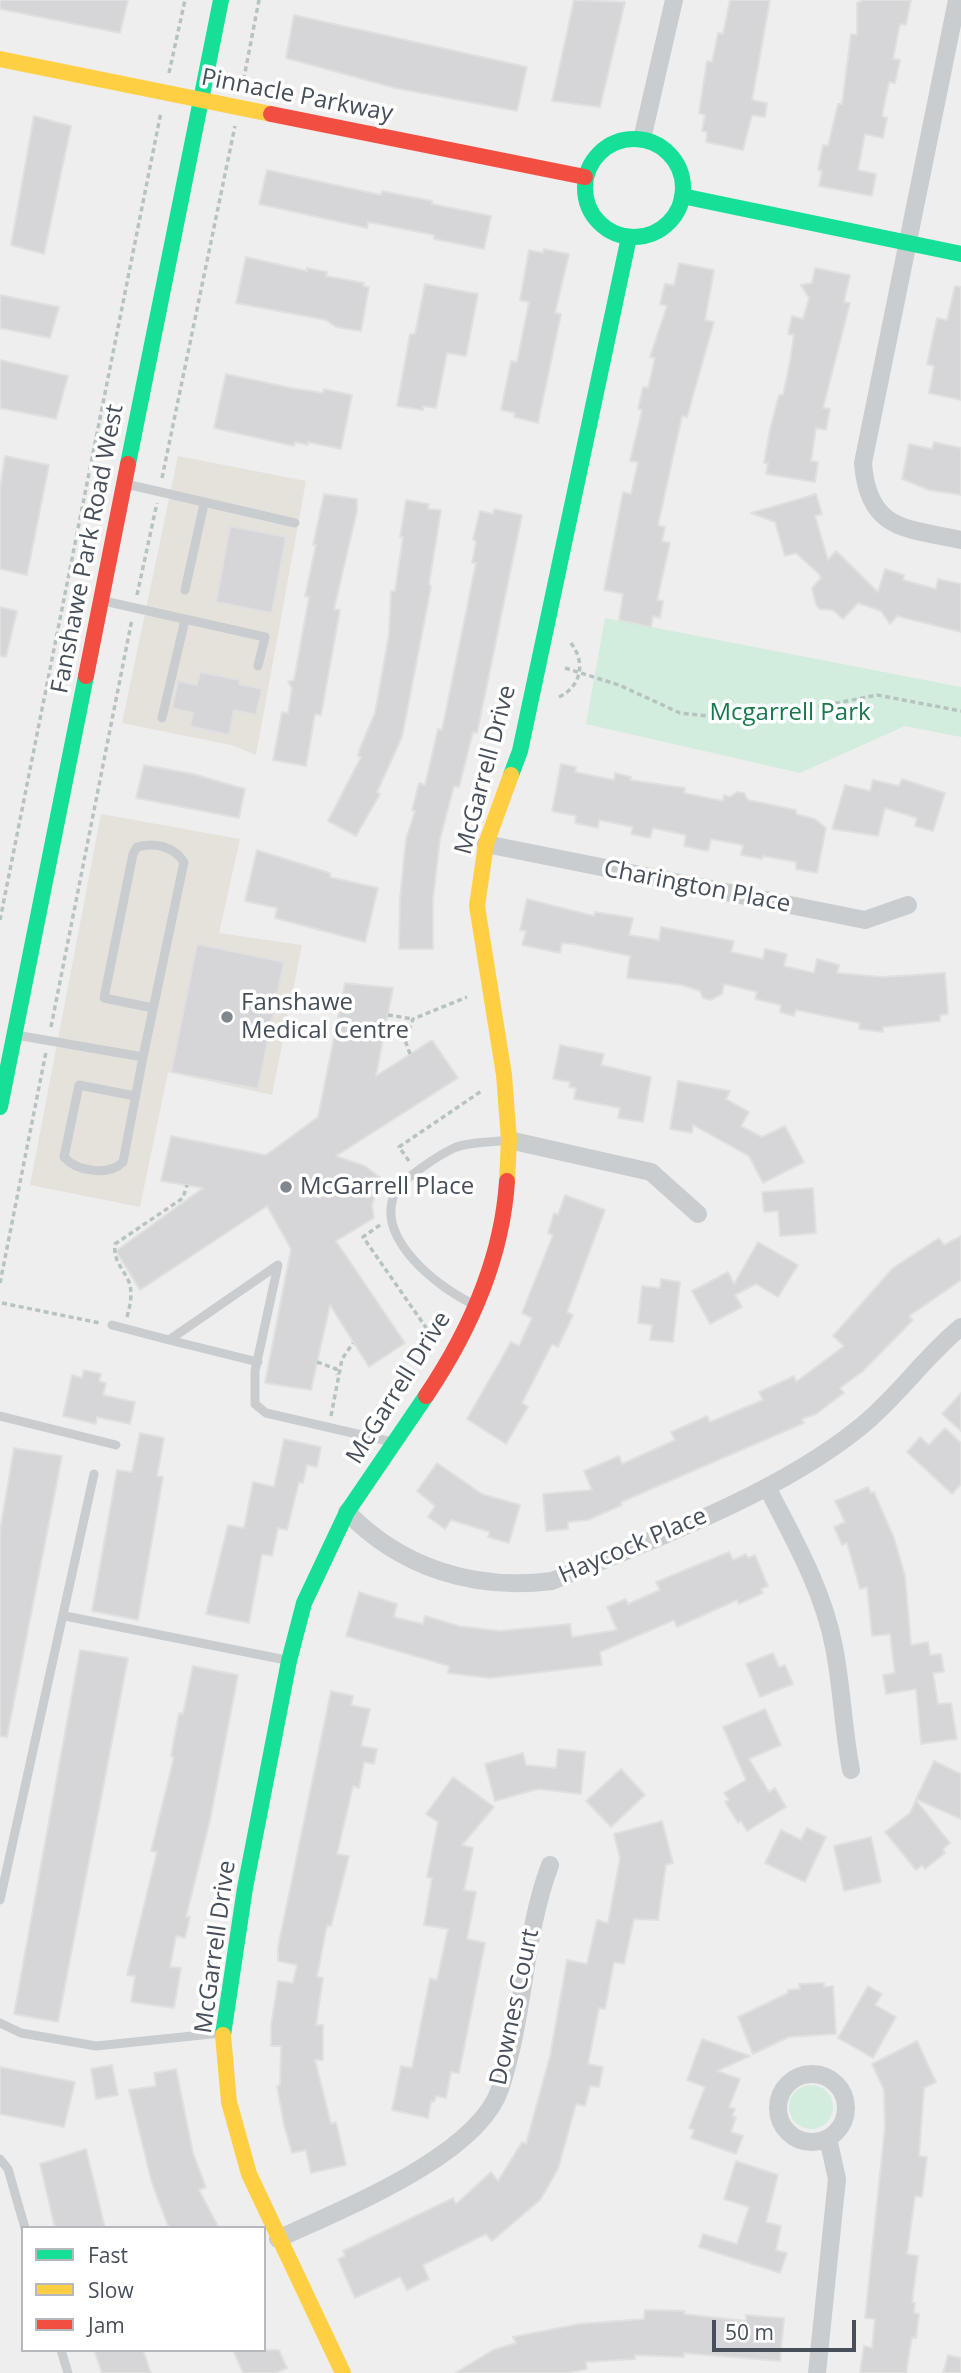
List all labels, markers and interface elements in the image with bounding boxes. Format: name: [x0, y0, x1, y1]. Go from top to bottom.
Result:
street label: Pinnacle Parkway: [199, 63, 395, 129]
street label: Fanshawe Park Road West: [46, 402, 130, 696]
street label: McGarrell Drive: [450, 682, 522, 858]
park label: Mcgarrell Park: [709, 699, 871, 727]
street label: Charington Place: [601, 855, 793, 919]
place label: Fanshawe Medical Centre: [241, 989, 409, 1045]
marker: Fanshawe Medical Centre: [219, 1009, 235, 1025]
place label: McGarrell Place: [300, 1173, 474, 1201]
marker: McGarrell Place: [278, 1179, 294, 1195]
street label: McGarrell Drive: [341, 1307, 457, 1469]
street label: Haycock Place: [555, 1502, 711, 1590]
street label: McGarrell Drive: [190, 1859, 242, 2035]
street label: Downes Court: [484, 1926, 546, 2088]
legend: [21, 2226, 266, 2352]
text: Fast: [88, 2241, 128, 2269]
text: Slow: [88, 2276, 134, 2304]
scale bar: [716, 2306, 860, 2350]
text: Jam: [88, 2311, 125, 2339]
text: 50 m: [725, 2318, 774, 2346]

